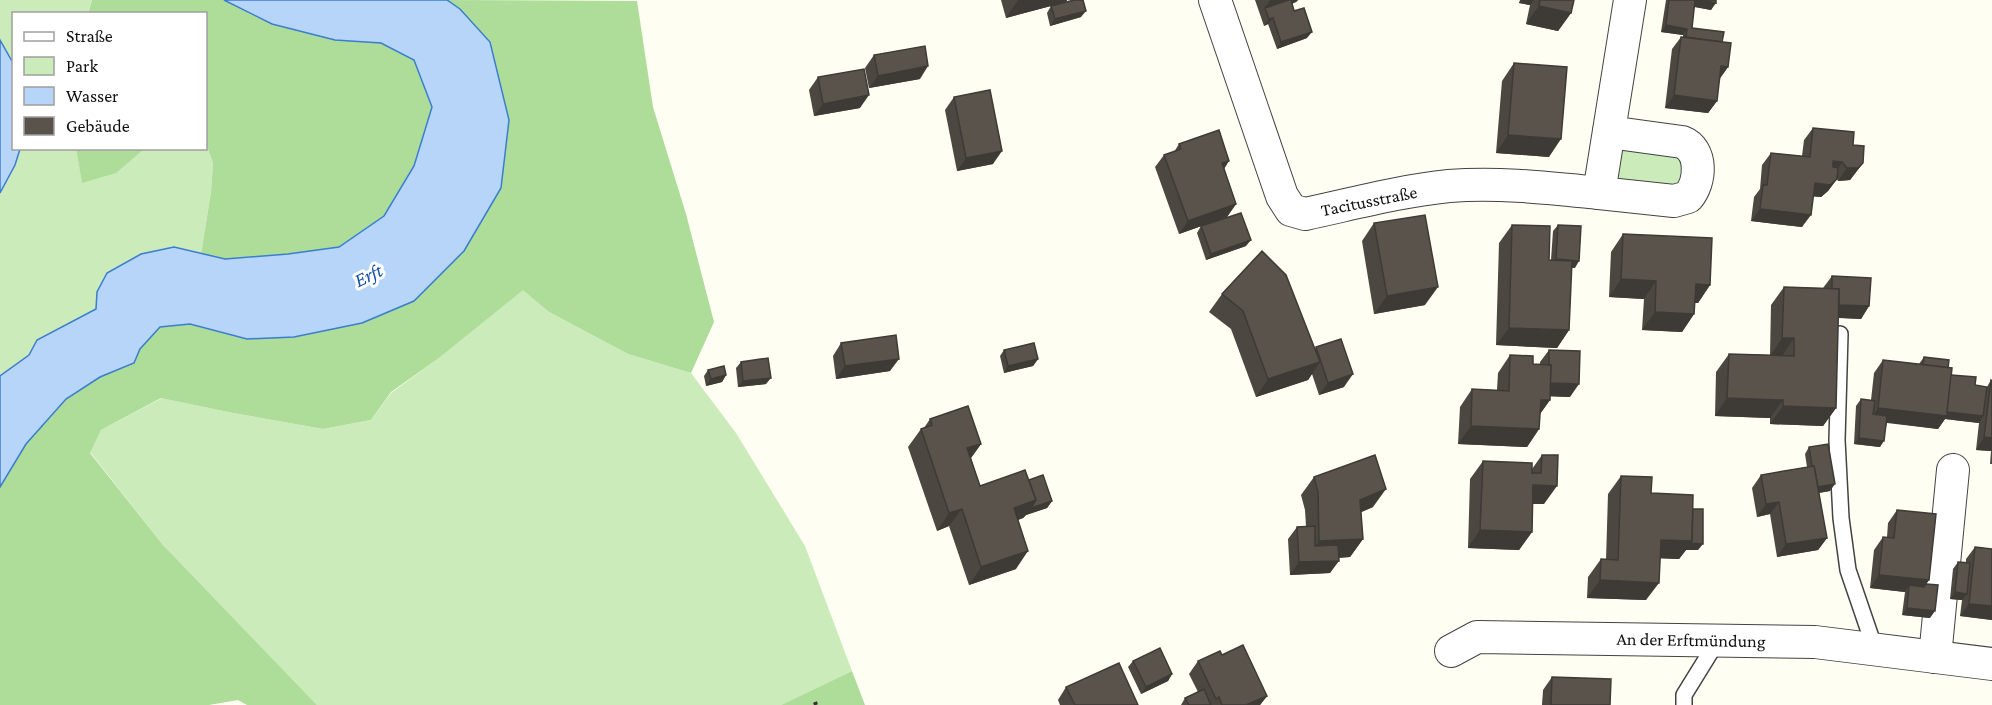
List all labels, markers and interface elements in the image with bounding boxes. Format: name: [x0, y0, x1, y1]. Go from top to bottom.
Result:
legend: [12, 12, 207, 150]
text: Straße: [66, 26, 113, 46]
text: Park: [66, 56, 98, 76]
text: Wasser: [66, 86, 119, 106]
text: Gebäude: [66, 116, 130, 136]
street label: Tacitusstraße: [1319, 182, 1419, 220]
water label: Erft: [350, 258, 387, 292]
street label: An der Erftmündung: [1616, 629, 1766, 651]

